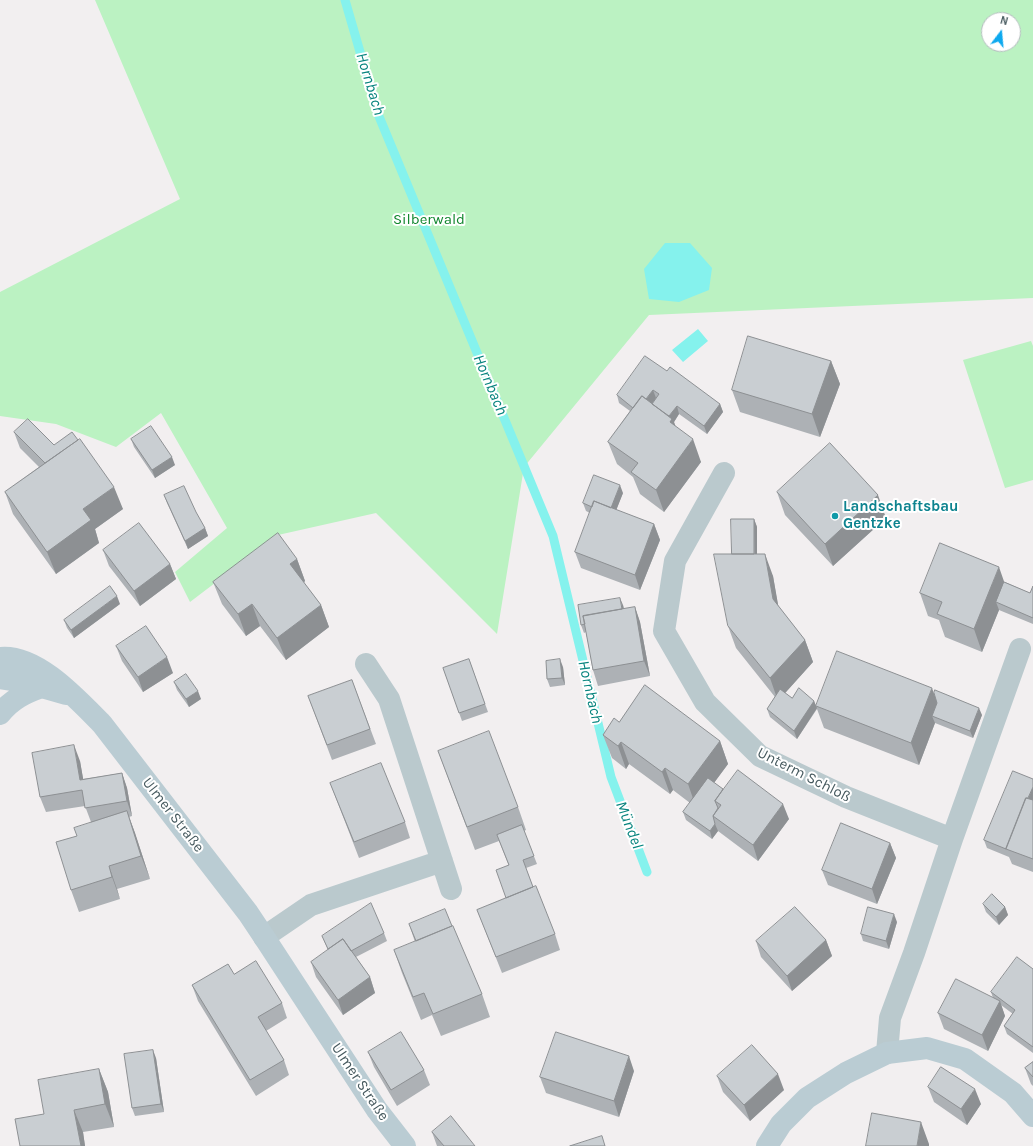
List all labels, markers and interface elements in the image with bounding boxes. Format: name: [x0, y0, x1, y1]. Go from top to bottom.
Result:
north arrow: [981, 12, 1021, 52]
text: N: [999, 14, 1010, 28]
water label: Hornbach: [351, 50, 389, 118]
park label: Silberwald: [393, 211, 465, 229]
water label: Hornbach: [469, 352, 511, 418]
place label: Landschaftsbau Gentzke: [843, 498, 958, 533]
marker: Landschaftsbau Gentzke: [830, 511, 840, 521]
water label: Hornbach: [573, 659, 607, 725]
street label: Unterm Schloß: [754, 744, 854, 806]
street label: Ulmer Straße: [138, 774, 208, 856]
water label: Mündel: [611, 798, 647, 852]
street label: Ulmer Straße: [327, 1040, 393, 1124]

